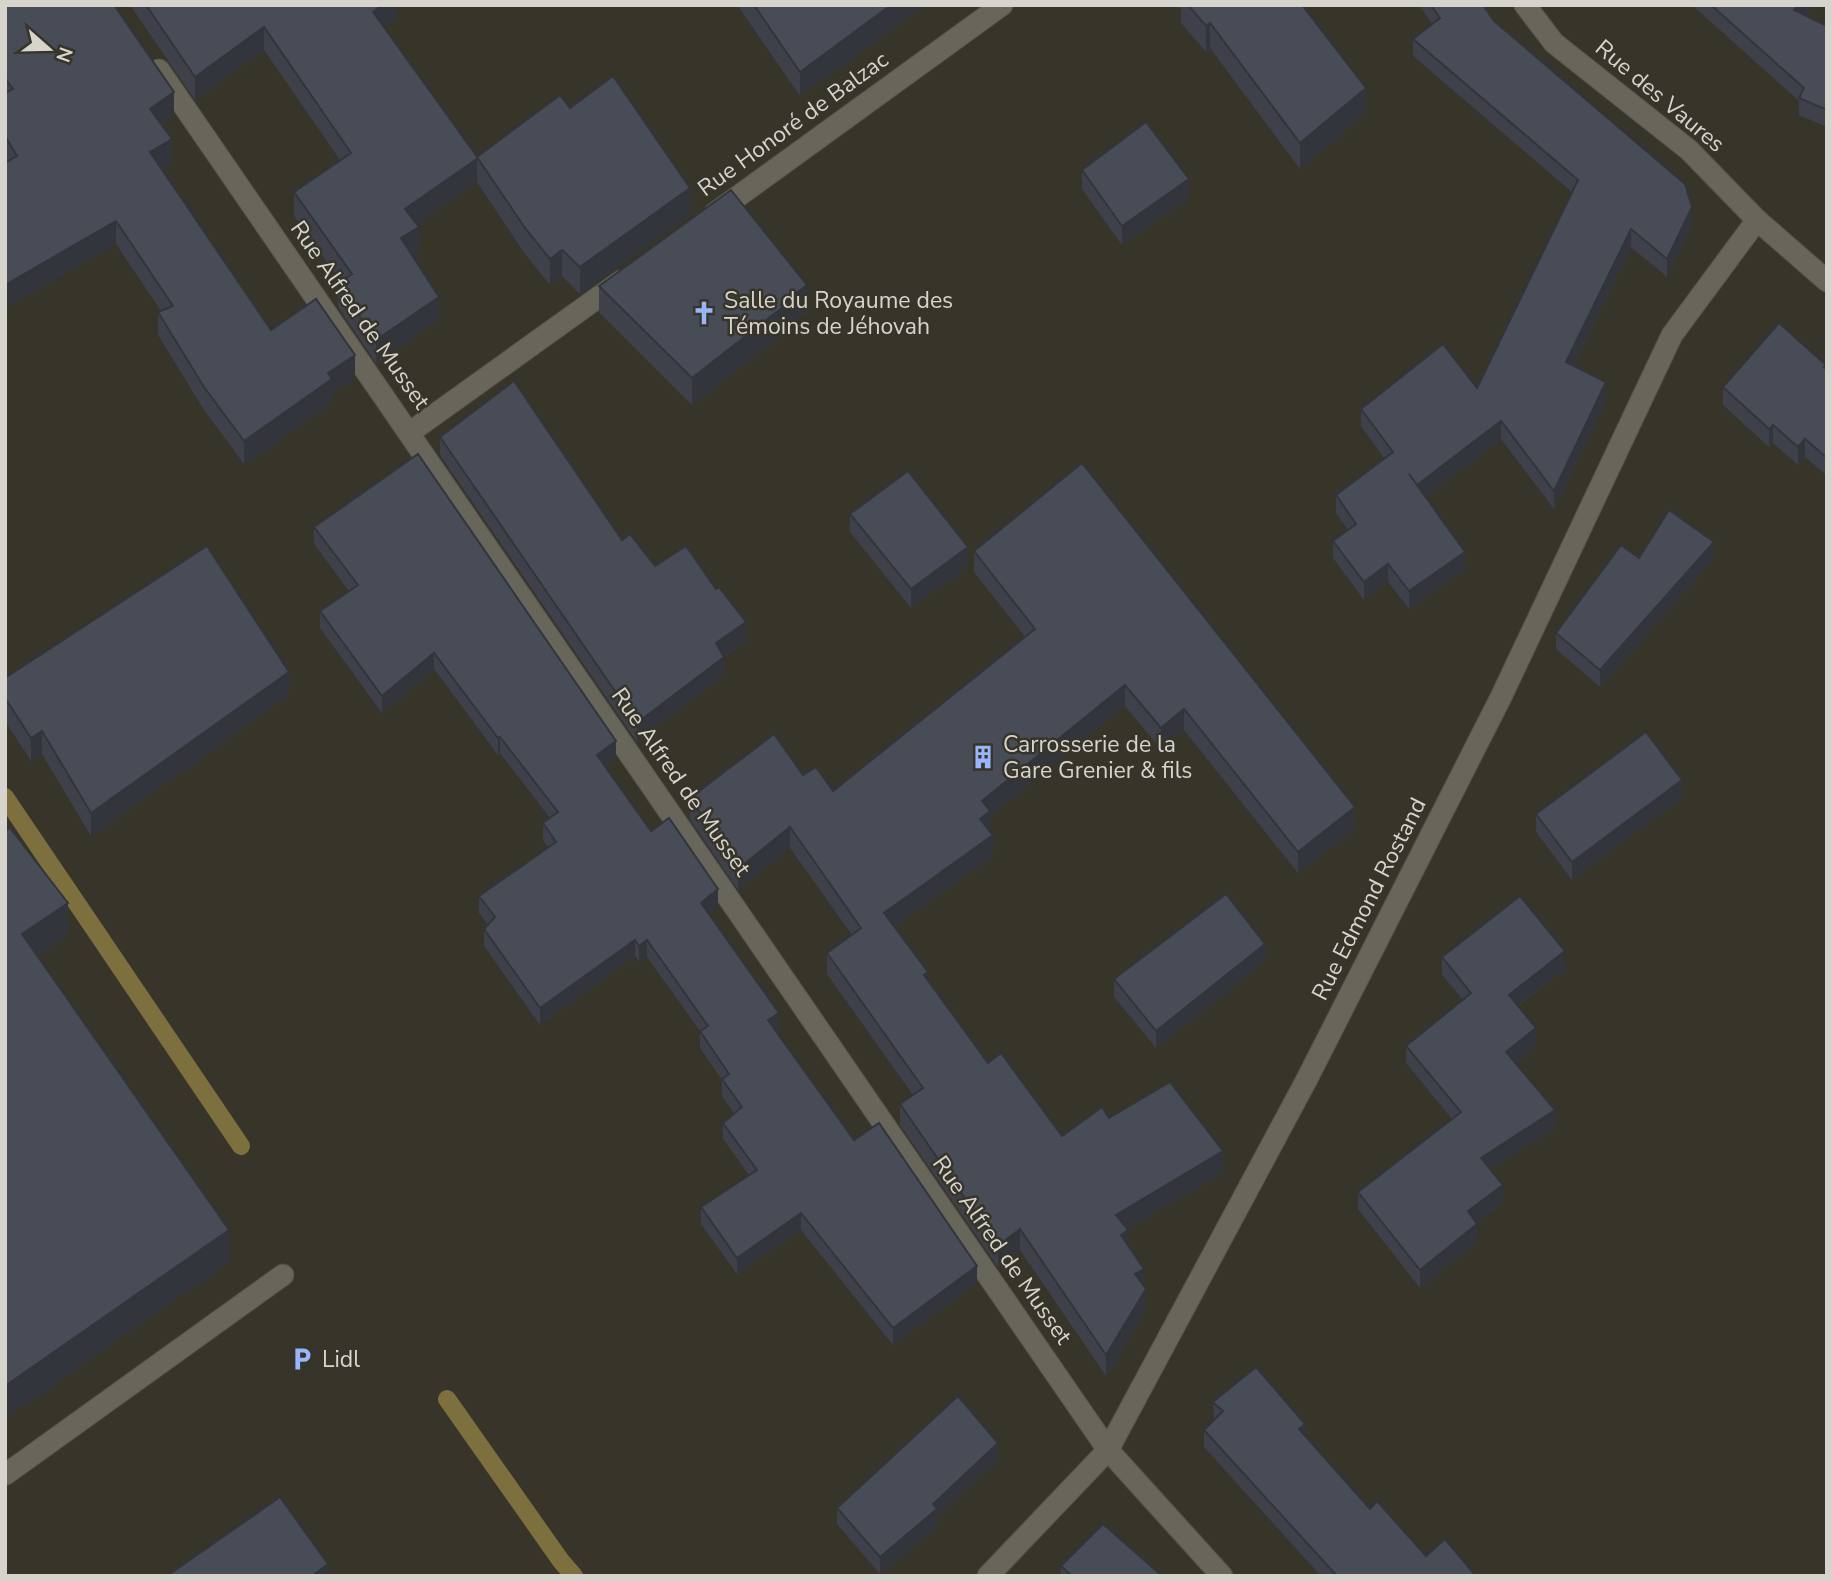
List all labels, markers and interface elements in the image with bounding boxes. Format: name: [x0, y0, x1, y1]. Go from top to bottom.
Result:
north arrow: [14, 14, 84, 84]
street label: Rue des Vaures: [1589, 33, 1731, 159]
text: N: [49, 43, 79, 66]
street label: Rue Honoré de Balzac: [692, 44, 895, 204]
street label: Rue Alfred de Musset: [283, 214, 437, 416]
place label: Salle du Royaume des Témoins de Jéhovah: [724, 285, 953, 342]
church icon: Salle du Royaume des Témoins de Jéhovah: [690, 299, 718, 327]
street label: Rue Alfred de Musset: [604, 681, 758, 883]
place label: Carrosserie de la Gare Grenier & fils: [1003, 729, 1192, 786]
building icon: Carrosserie de la Gare Grenier & fils: [969, 743, 997, 771]
street label: Rue Edmond Rostand: [1304, 792, 1434, 1006]
street label: Rue Alfred de Musset: [925, 1149, 1079, 1351]
place label: Lidl: [322, 1344, 360, 1375]
parking icon: Lidl: [288, 1345, 316, 1373]

